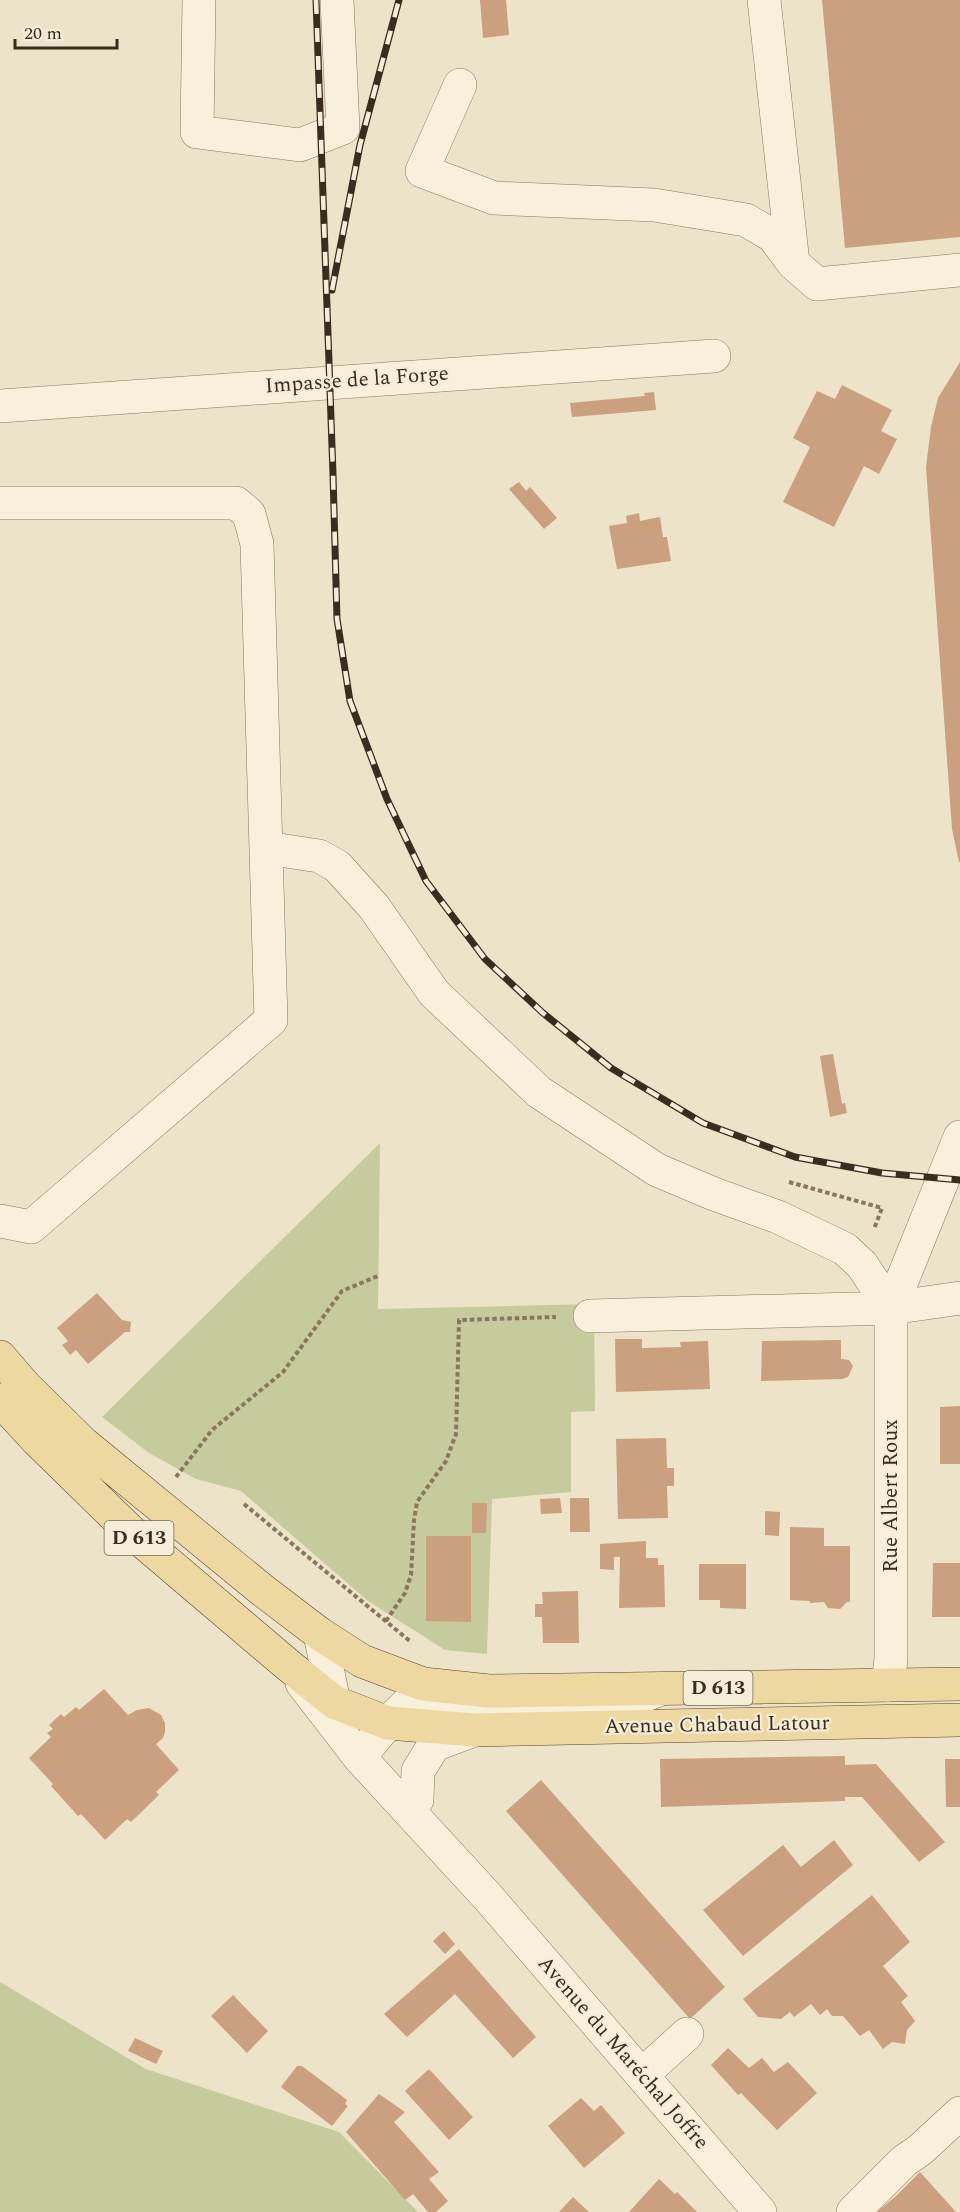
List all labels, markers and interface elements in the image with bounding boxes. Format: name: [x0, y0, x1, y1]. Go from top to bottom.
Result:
scale bar: [15, 12, 117, 50]
text: 20 m: [24, 20, 62, 47]
street label: Impasse de la Forge: [264, 358, 450, 402]
street label: Rue Albert Roux: [875, 1419, 907, 1573]
road number: D 613: [104, 1521, 174, 1555]
road number: D 613: [684, 1671, 752, 1705]
street label: Avenue Chabaud Latour: [604, 1707, 830, 1743]
street label: Avenue du Maréchal Joffre: [530, 1949, 716, 2157]

